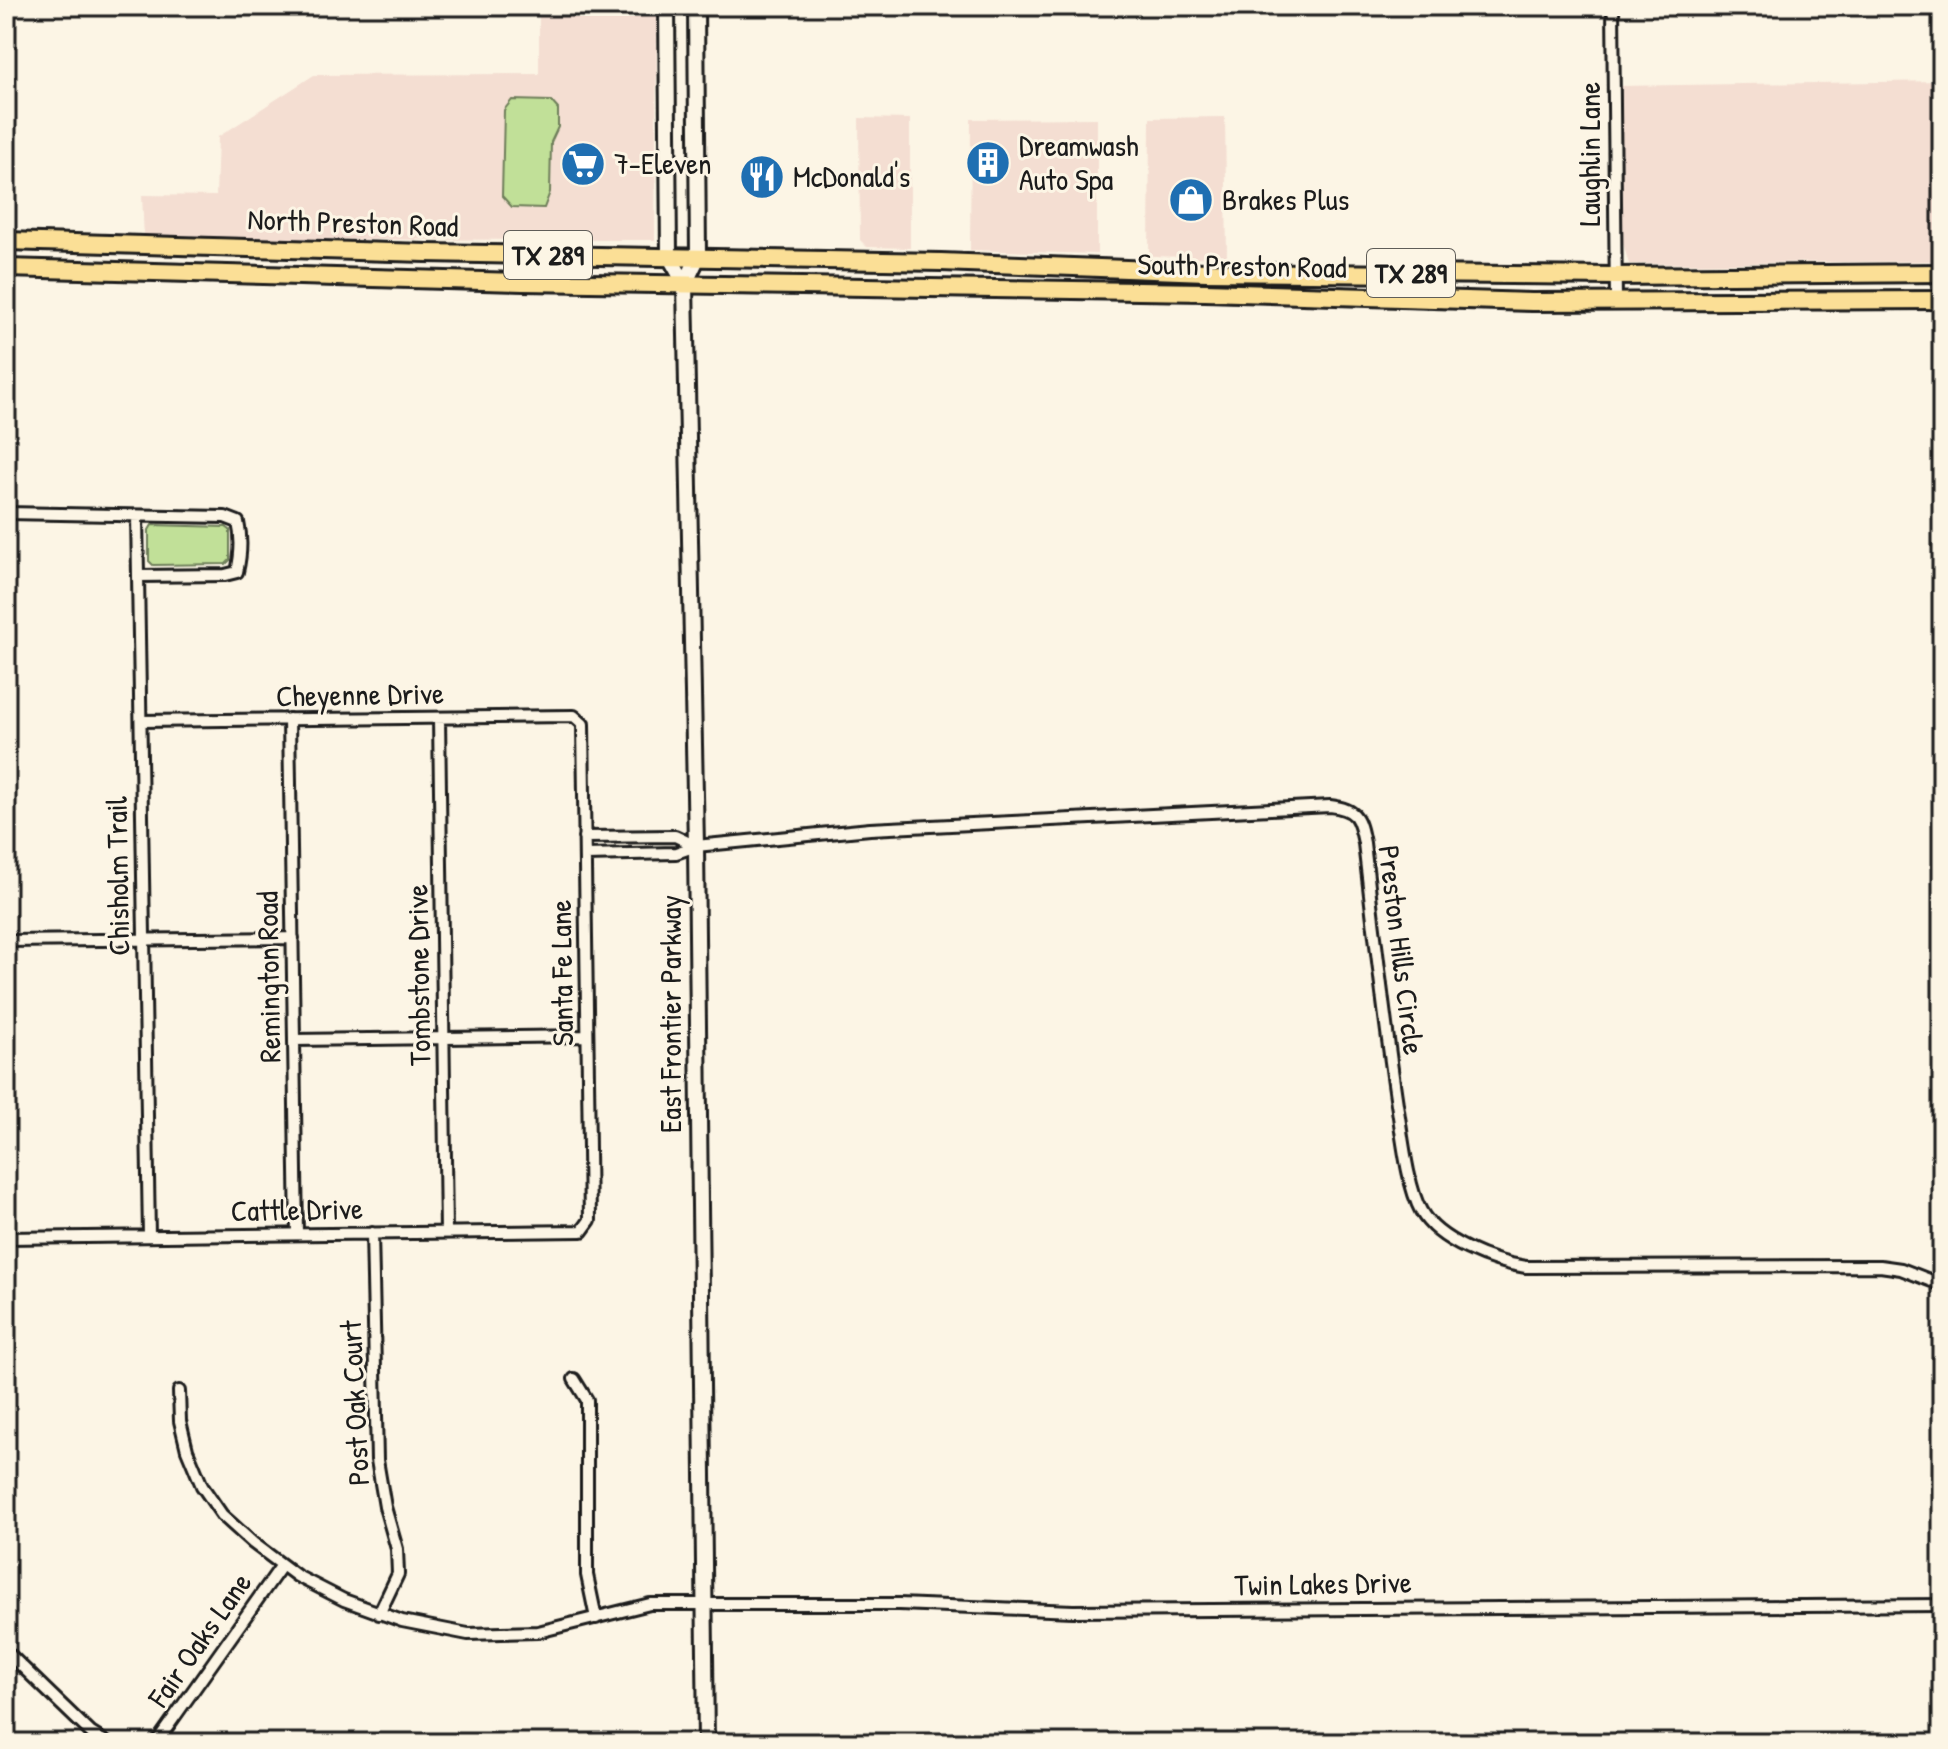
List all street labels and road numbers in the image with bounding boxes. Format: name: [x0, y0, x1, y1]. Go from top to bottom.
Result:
street label: Laughlin Lane: [1569, 82, 1609, 226]
street label: North Preston Road: [247, 198, 459, 246]
road number: TX 289: [504, 231, 592, 279]
street label: South Preston Road: [1137, 243, 1347, 287]
road number: TX 289: [1367, 249, 1455, 297]
street label: Cheyenne Drive: [276, 673, 444, 715]
street label: Chisholm Trail: [96, 796, 138, 956]
street label: Preston Hills Circle: [1369, 843, 1435, 1057]
street label: Tombstone Drive: [396, 884, 440, 1066]
street label: Remington Road: [247, 891, 289, 1063]
street label: East Frontier Parkway: [650, 895, 690, 1133]
street label: Santa Fe Lane: [540, 899, 582, 1047]
street label: Cattle Drive: [231, 1188, 363, 1230]
street label: Post Oak Court: [330, 1319, 378, 1487]
street label: Twin Lakes Drive: [1234, 1561, 1412, 1605]
street label: Fair Oaks Lane: [137, 1564, 260, 1716]

